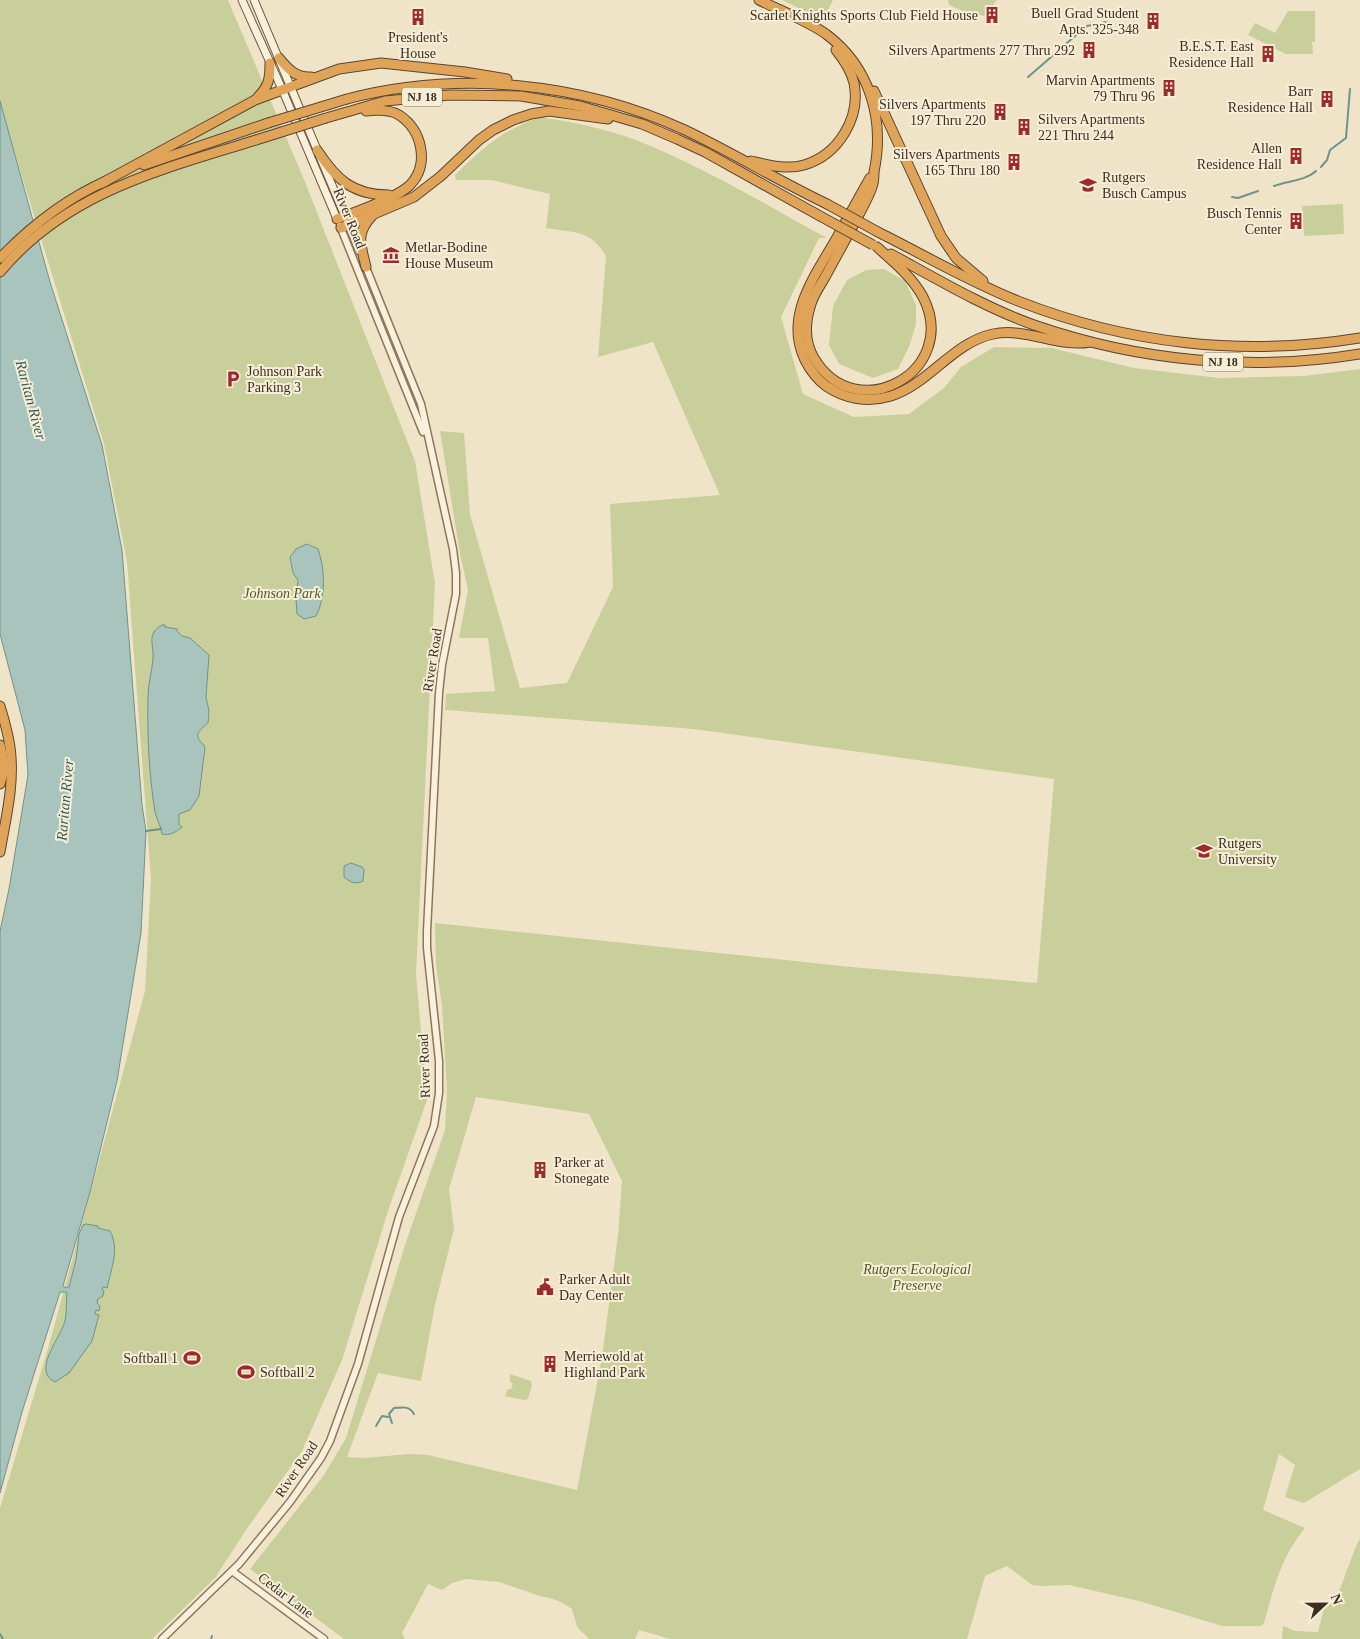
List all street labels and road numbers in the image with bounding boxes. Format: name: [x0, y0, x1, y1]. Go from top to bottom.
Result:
road number: NJ 18: [402, 88, 442, 106]
street label: River Road: [331, 186, 369, 251]
road number: NJ 18: [1203, 352, 1243, 372]
street label: River Road: [420, 627, 445, 693]
street label: River Road: [416, 1034, 433, 1098]
street label: River Road: [272, 1438, 321, 1500]
street label: Cedar Lane: [255, 1570, 316, 1621]

